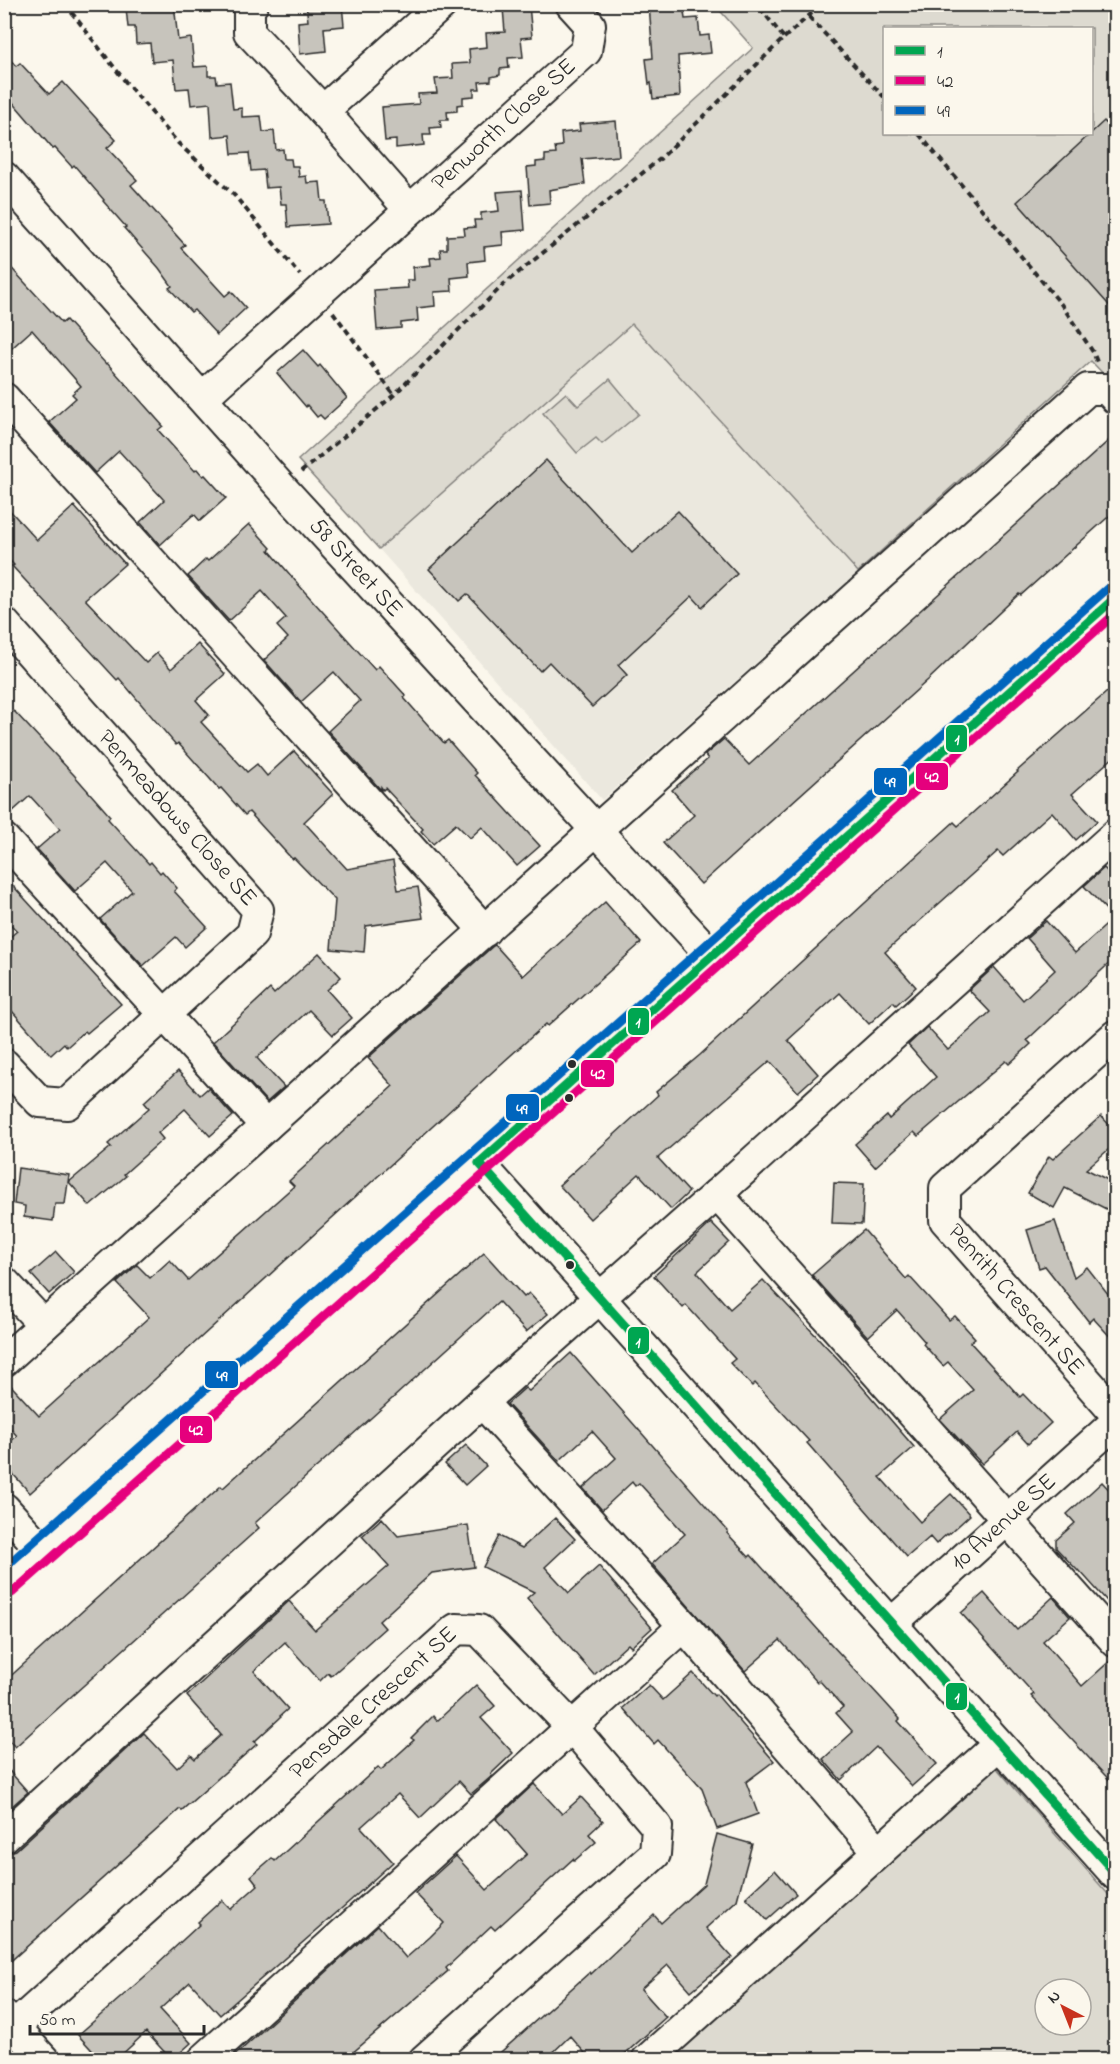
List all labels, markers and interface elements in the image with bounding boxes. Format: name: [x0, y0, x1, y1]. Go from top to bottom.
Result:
legend: [883, 27, 1093, 135]
text: 1: [937, 40, 943, 66]
street label: Penworth Close SE: [424, 50, 585, 200]
text: 42: [937, 70, 953, 96]
text: 49: [937, 100, 950, 126]
street label: 58 Street SE: [300, 510, 411, 626]
street label: Penmeadows Close SE: [89, 722, 265, 915]
line badge: 1: [945, 724, 968, 753]
text: 1: [954, 728, 960, 752]
line badge: 42: [915, 762, 949, 791]
text: 42: [924, 766, 939, 790]
line badge: 49: [873, 767, 908, 796]
text: 49: [883, 771, 896, 795]
line badge: 1: [627, 1007, 650, 1036]
text: 1: [635, 1011, 641, 1035]
unlabelled marker: [566, 1058, 578, 1070]
line badge: 42: [580, 1059, 615, 1088]
text: 42: [590, 1063, 605, 1087]
unlabelled marker: [563, 1092, 575, 1104]
line badge: 49: [505, 1093, 540, 1122]
text: 49: [515, 1098, 528, 1122]
street label: Penrith Crescent SE: [938, 1216, 1092, 1384]
unlabelled marker: [564, 1259, 576, 1271]
line badge: 1: [627, 1326, 650, 1355]
text: 1: [635, 1331, 641, 1355]
line badge: 49: [204, 1360, 239, 1389]
text: 49: [215, 1365, 228, 1389]
line badge: 42: [179, 1415, 213, 1444]
text: 42: [188, 1419, 203, 1443]
street label: 10 Avenue SE: [943, 1465, 1065, 1580]
street label: Pensdale Crescent SE: [282, 1618, 465, 1788]
line badge: 1: [945, 1682, 968, 1711]
text: 1: [954, 1686, 960, 1710]
north arrow: [1033, 1977, 1093, 2037]
text: N: [1042, 1985, 1066, 2010]
scale bar: [30, 1998, 204, 2036]
text: 50 m: [39, 2008, 76, 2034]

